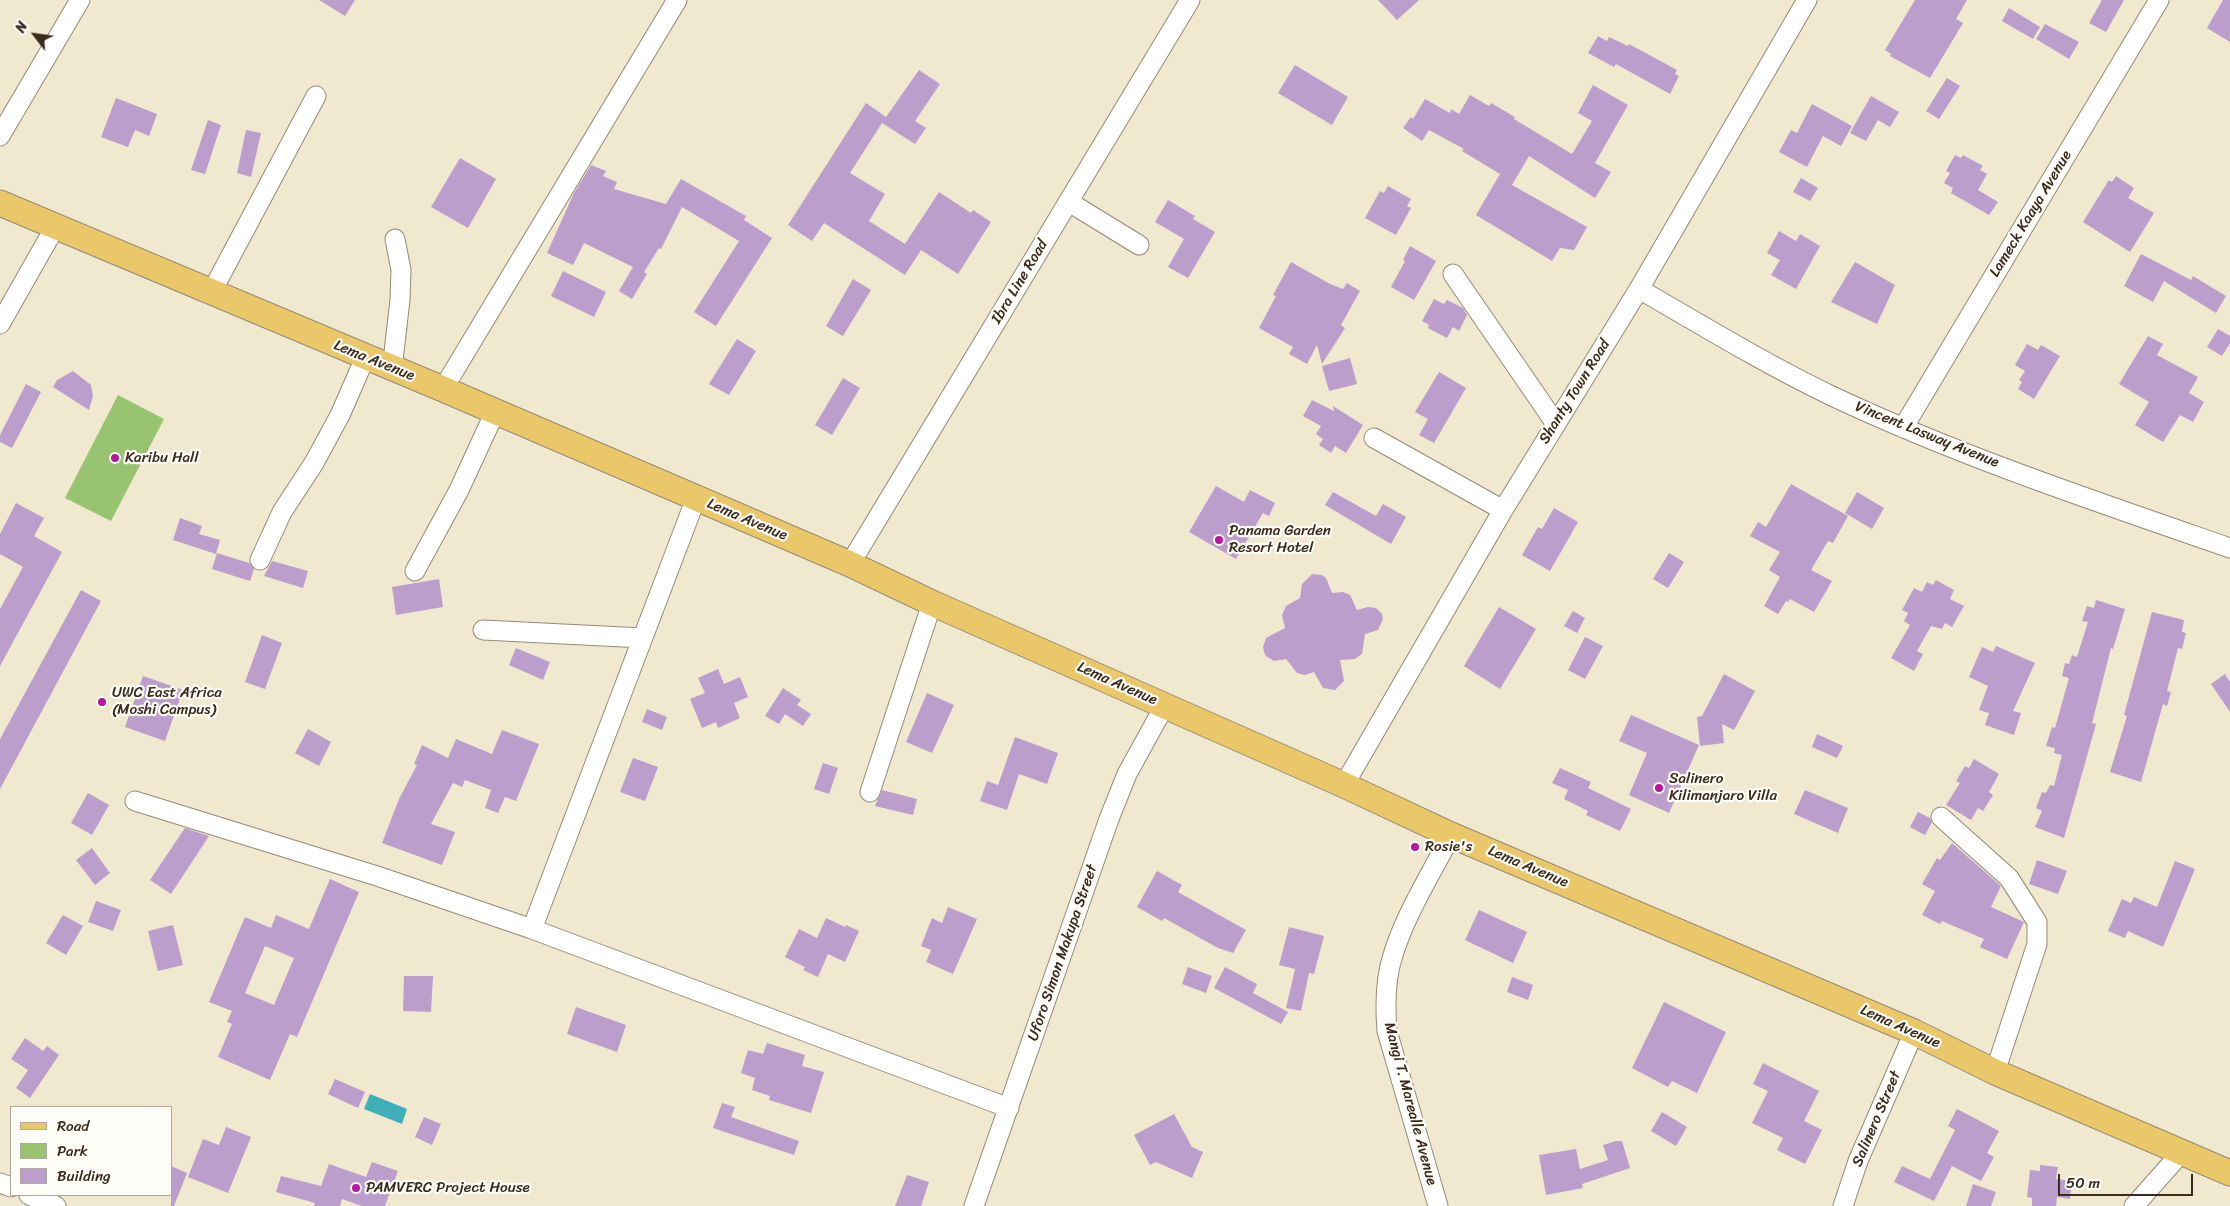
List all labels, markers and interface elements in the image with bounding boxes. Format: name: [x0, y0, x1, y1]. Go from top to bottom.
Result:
north arrow: [10, 10, 60, 60]
text: N: [8, 17, 35, 38]
street label: Lameck Kaaya Avenue: [1986, 148, 2076, 280]
street label: Ibra Line Road: [988, 237, 1052, 327]
street label: Shanty Town Road: [1536, 336, 1614, 448]
street label: Lema Avenue: [331, 337, 417, 385]
street label: Vincent Lasway Avenue: [1852, 398, 2002, 472]
place label: Karibu Hall: [125, 449, 199, 467]
marker: Karibu Hall: [109, 452, 121, 464]
street label: Lema Avenue: [704, 495, 790, 545]
place label: Panama Garden Resort Hotel: [1229, 522, 1331, 557]
marker: Panama Garden Resort Hotel: [1213, 534, 1225, 546]
street label: Lema Avenue: [1074, 658, 1160, 710]
place label: UWC East Africa (Moshi Campus): [112, 684, 222, 719]
marker: UWC East Africa (Moshi Campus): [96, 696, 108, 708]
place label: Salinero Kilimanjaro Villa: [1669, 770, 1777, 805]
marker: Salinero Kilimanjaro Villa: [1653, 782, 1665, 794]
place label: Rosie's: [1425, 838, 1473, 856]
marker: Rosie's: [1409, 841, 1421, 853]
street label: Lema Avenue: [1485, 842, 1571, 892]
street label: Uforo Simon Makupa Street: [1024, 862, 1102, 1044]
street label: Lema Avenue: [1857, 1001, 1943, 1053]
street label: Mangi T. Marealle Avenue: [1380, 1021, 1440, 1187]
street label: Salinero Street: [1849, 1069, 1905, 1169]
legend: [10, 1106, 172, 1196]
text: Road: [57, 1113, 89, 1139]
text: Park: [57, 1138, 88, 1164]
text: Building: [57, 1163, 111, 1189]
scale bar: [2060, 1164, 2195, 1196]
text: 50 m: [2066, 1170, 2100, 1196]
place label: PAMVERC Project House: [366, 1179, 530, 1197]
marker: PAMVERC Project House: [350, 1182, 362, 1194]

